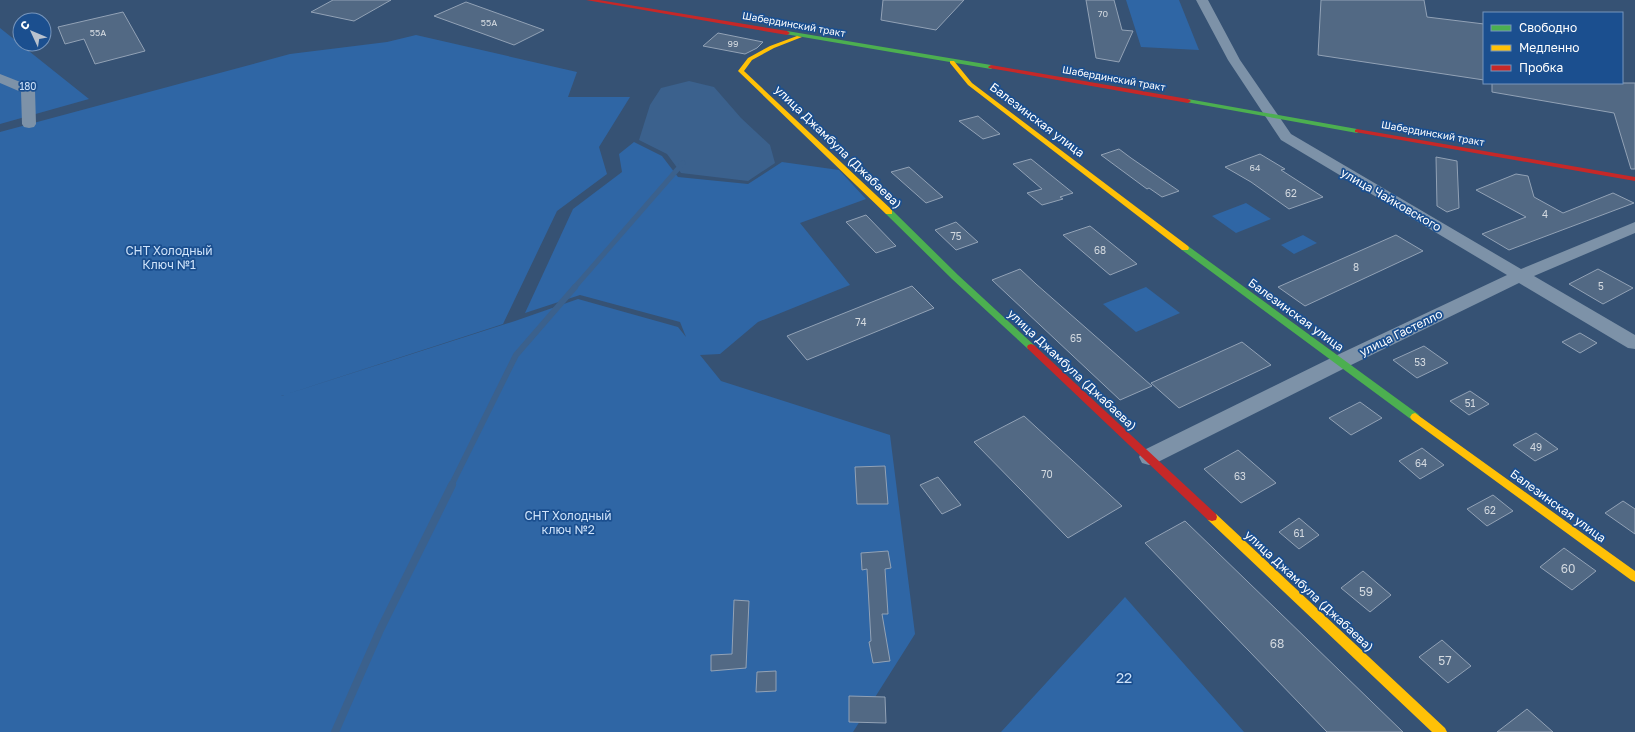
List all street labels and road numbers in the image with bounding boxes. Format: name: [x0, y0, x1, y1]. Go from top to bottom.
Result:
street label: Шабердинский тракт: [741, 9, 847, 39]
street label: Шабердинский тракт: [1061, 63, 1167, 93]
street label: Балезинская улица: [987, 79, 1088, 160]
street label: улица Джамбула (Джабаева): [772, 82, 905, 211]
street label: Шабердинский тракт: [1380, 118, 1486, 148]
street label: улица Чайковского: [1338, 165, 1444, 235]
street label: Балезинская улица: [1245, 275, 1347, 354]
street label: улица Джамбула (Джабаева): [1005, 306, 1140, 433]
street label: улица Гастелло: [1357, 306, 1445, 359]
street label: Балезинская улица: [1507, 466, 1609, 545]
street label: улица Джамбула (Джабаева): [1242, 527, 1377, 654]

